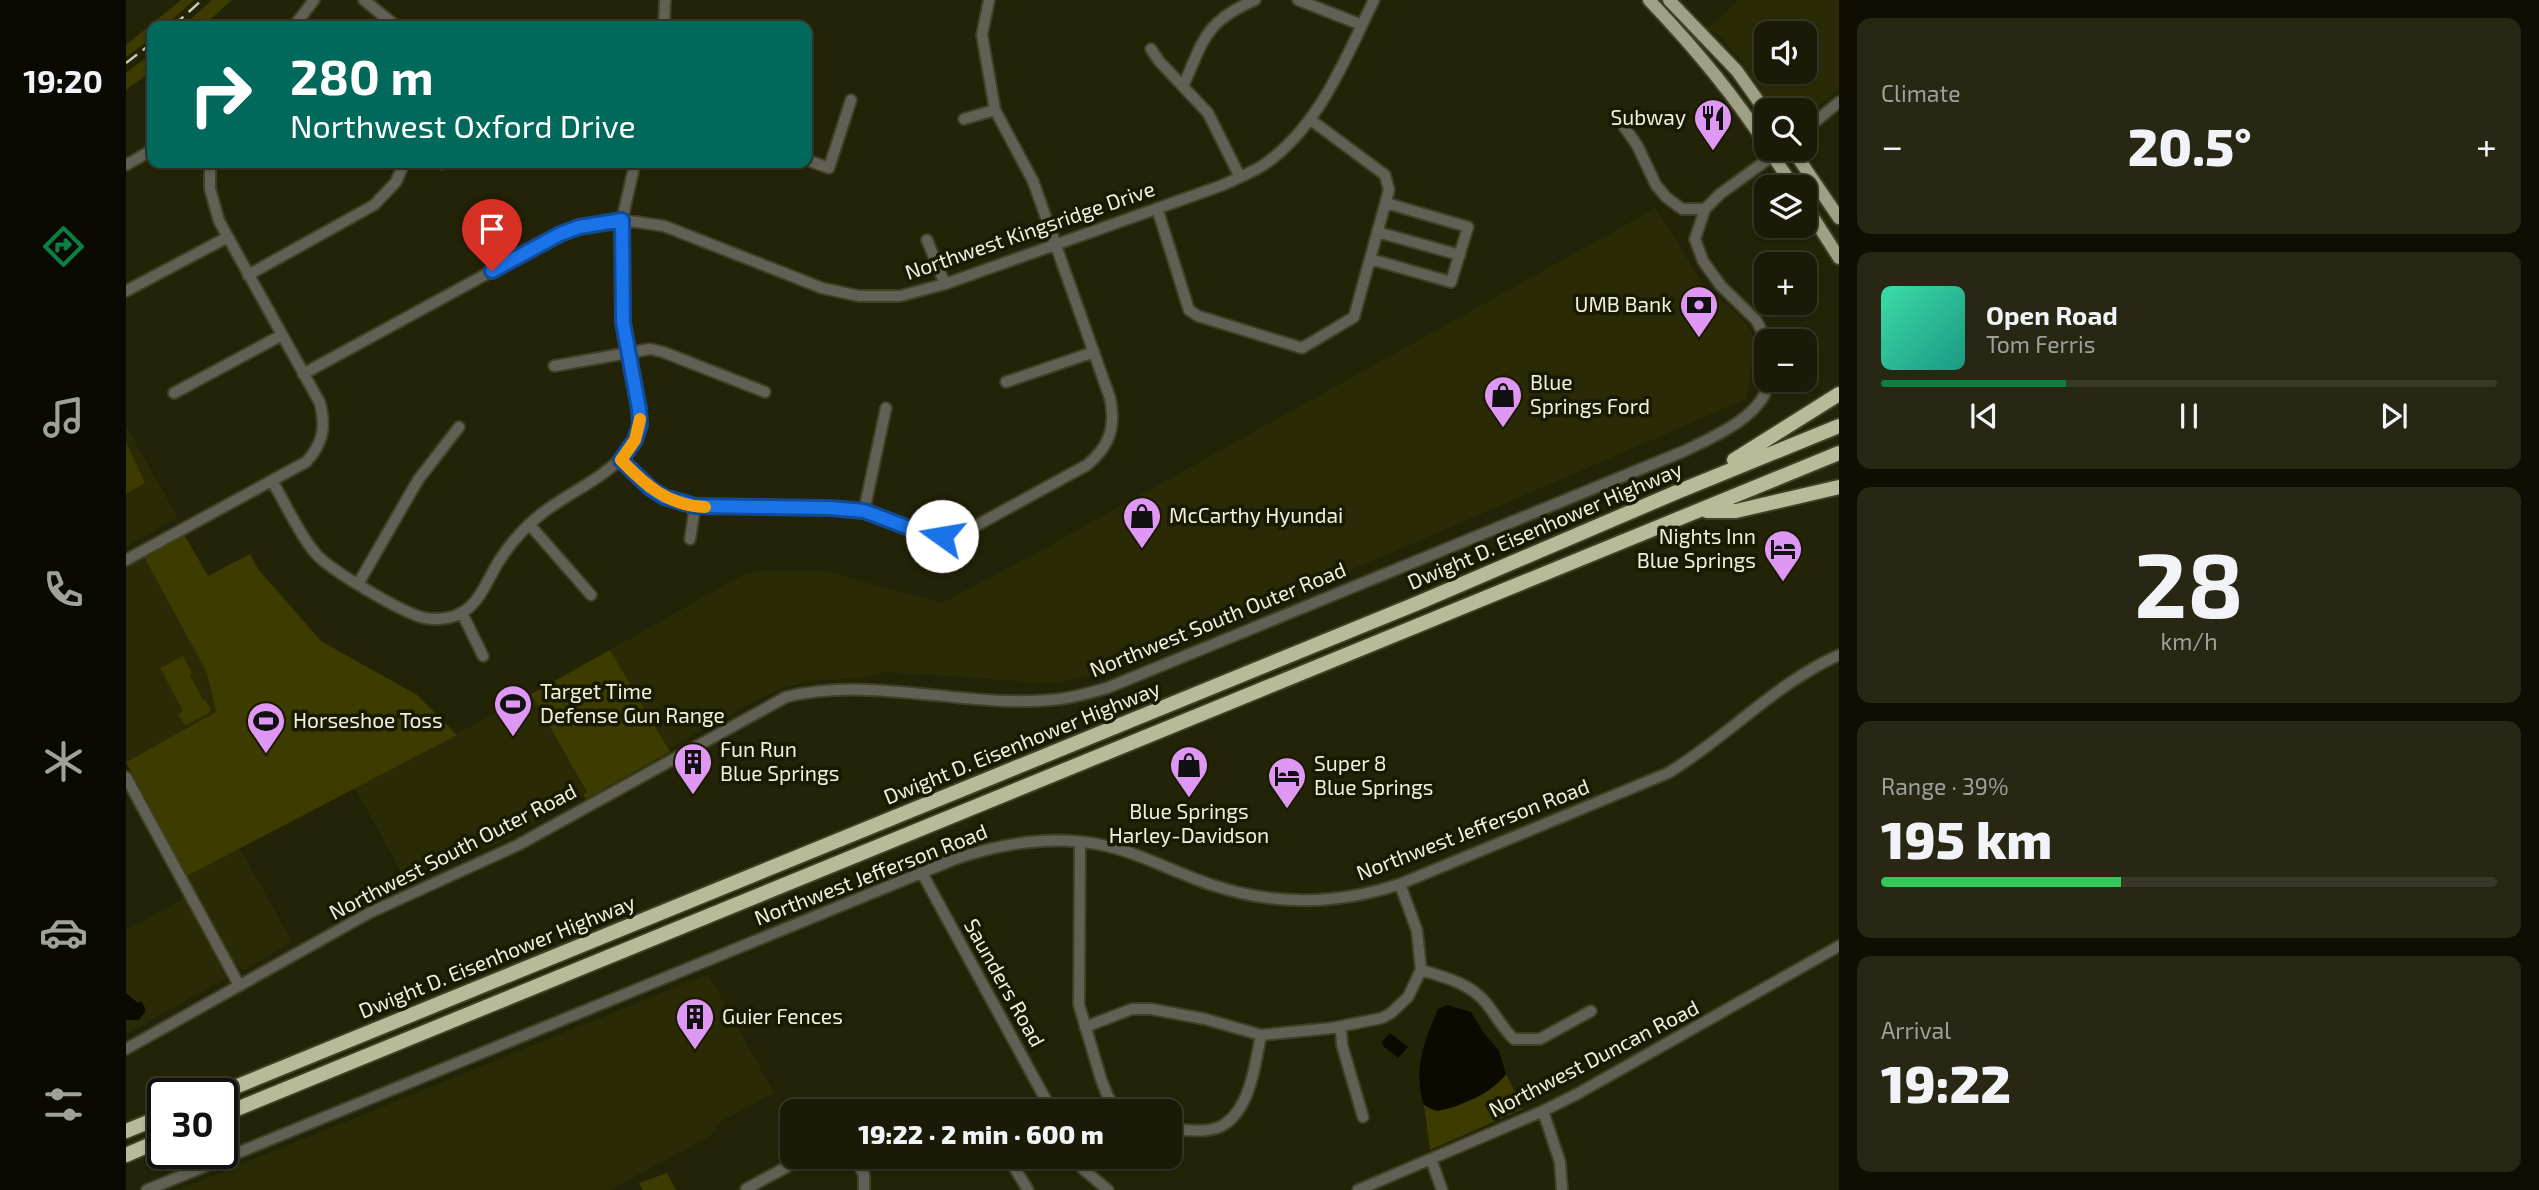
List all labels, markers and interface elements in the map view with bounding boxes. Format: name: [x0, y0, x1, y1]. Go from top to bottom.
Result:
map controls: [1754, 21, 1817, 392]
button: sound: [1754, 21, 1817, 84]
text: 280 m: [290, 46, 434, 105]
icon: right: [175, 49, 266, 140]
text: 19:20: [23, 61, 103, 99]
text: Climate: [1881, 79, 1961, 107]
restaurant icon: Subway: [1692, 97, 1734, 152]
button: search: [1754, 98, 1817, 161]
place label: Subway: [1610, 104, 1686, 129]
text: Northwest Oxford Drive: [290, 106, 636, 144]
text: 20.5°: [2128, 114, 2252, 176]
text: −: [1881, 122, 1903, 168]
text: +: [2476, 122, 2497, 168]
street label: Northwest Kingsridge Drive: [901, 175, 1158, 284]
button: layers: [1754, 175, 1817, 238]
pin: [462, 199, 522, 271]
icon: arrive: [473, 210, 511, 248]
icon: directions: [39, 222, 88, 271]
button: +: [1754, 252, 1817, 315]
bank icon: UMB Bank: [1678, 284, 1720, 339]
place label: UMB Bank: [1574, 291, 1672, 316]
text: Open Road: [1986, 299, 2118, 330]
button: −: [1754, 329, 1817, 392]
text: Tom Ferris: [1986, 330, 2095, 358]
place label: Blue Springs Ford: [1530, 369, 1650, 418]
shop icon: Blue Springs Ford: [1482, 374, 1524, 429]
icon: music: [39, 393, 88, 442]
icon: previous: [1965, 397, 2003, 435]
icon: pause: [2170, 397, 2208, 435]
icon: next: [2375, 397, 2413, 435]
street label: Dwight D. Eisenhower Highway: [1403, 455, 1685, 594]
shop icon: McCarthy Hyundai: [1121, 495, 1163, 550]
position arrow: [905, 499, 979, 573]
place label: McCarthy Hyundai: [1169, 502, 1343, 527]
place label: Nights Inn Blue Springs: [1637, 523, 1756, 572]
text: 28: [2134, 527, 2244, 636]
hotel icon: Nights Inn Blue Springs: [1762, 528, 1804, 583]
street label: Northwest South Outer Road: [1086, 556, 1349, 682]
icon: phone: [39, 565, 88, 614]
text: km/h: [2160, 627, 2218, 655]
street label: Dwight D. Eisenhower Highway: [880, 675, 1163, 809]
place label: Target Time Defense Gun Range: [540, 678, 725, 727]
sports icon: Target Time Defense Gun Range: [492, 683, 534, 738]
sports icon: Horseshoe Toss: [245, 700, 287, 755]
place label: Horseshoe Toss: [293, 707, 443, 732]
place label: Fun Run Blue Springs: [720, 736, 839, 785]
icon: climate: [39, 737, 88, 786]
building icon: Fun Run Blue Springs: [672, 741, 714, 796]
shop icon: Blue Springs Harley-Davidson: [1168, 744, 1210, 799]
place label: Super 8 Blue Springs: [1314, 750, 1433, 799]
hotel icon: Super 8 Blue Springs: [1266, 755, 1308, 810]
text: Range · 39%: [1881, 772, 2009, 800]
street label: Northwest Jefferson Road: [1352, 773, 1592, 885]
street label: Northwest South Outer Road: [325, 777, 580, 924]
place label: Blue Springs Harley-Davidson: [1109, 798, 1269, 847]
text: 195 km: [1881, 807, 2052, 869]
street label: Northwest Jefferson Road: [750, 818, 990, 930]
street label: Dwight D. Eisenhower Highway: [355, 889, 638, 1023]
icon: car: [39, 908, 88, 957]
street label: Saunders Road: [960, 914, 1051, 1051]
street label: Northwest Duncan Road: [1484, 994, 1703, 1122]
building icon: Guier Fences: [674, 996, 716, 1051]
place label: Guier Fences: [722, 1003, 843, 1028]
text: Arrival: [1881, 1016, 1951, 1044]
text: 19:22: [1881, 1051, 2011, 1113]
speed limit sign: 30: [147, 1078, 238, 1169]
icon: filters: [39, 1080, 88, 1129]
text: 19:22 · 2 min · 600 m: [858, 1118, 1104, 1149]

